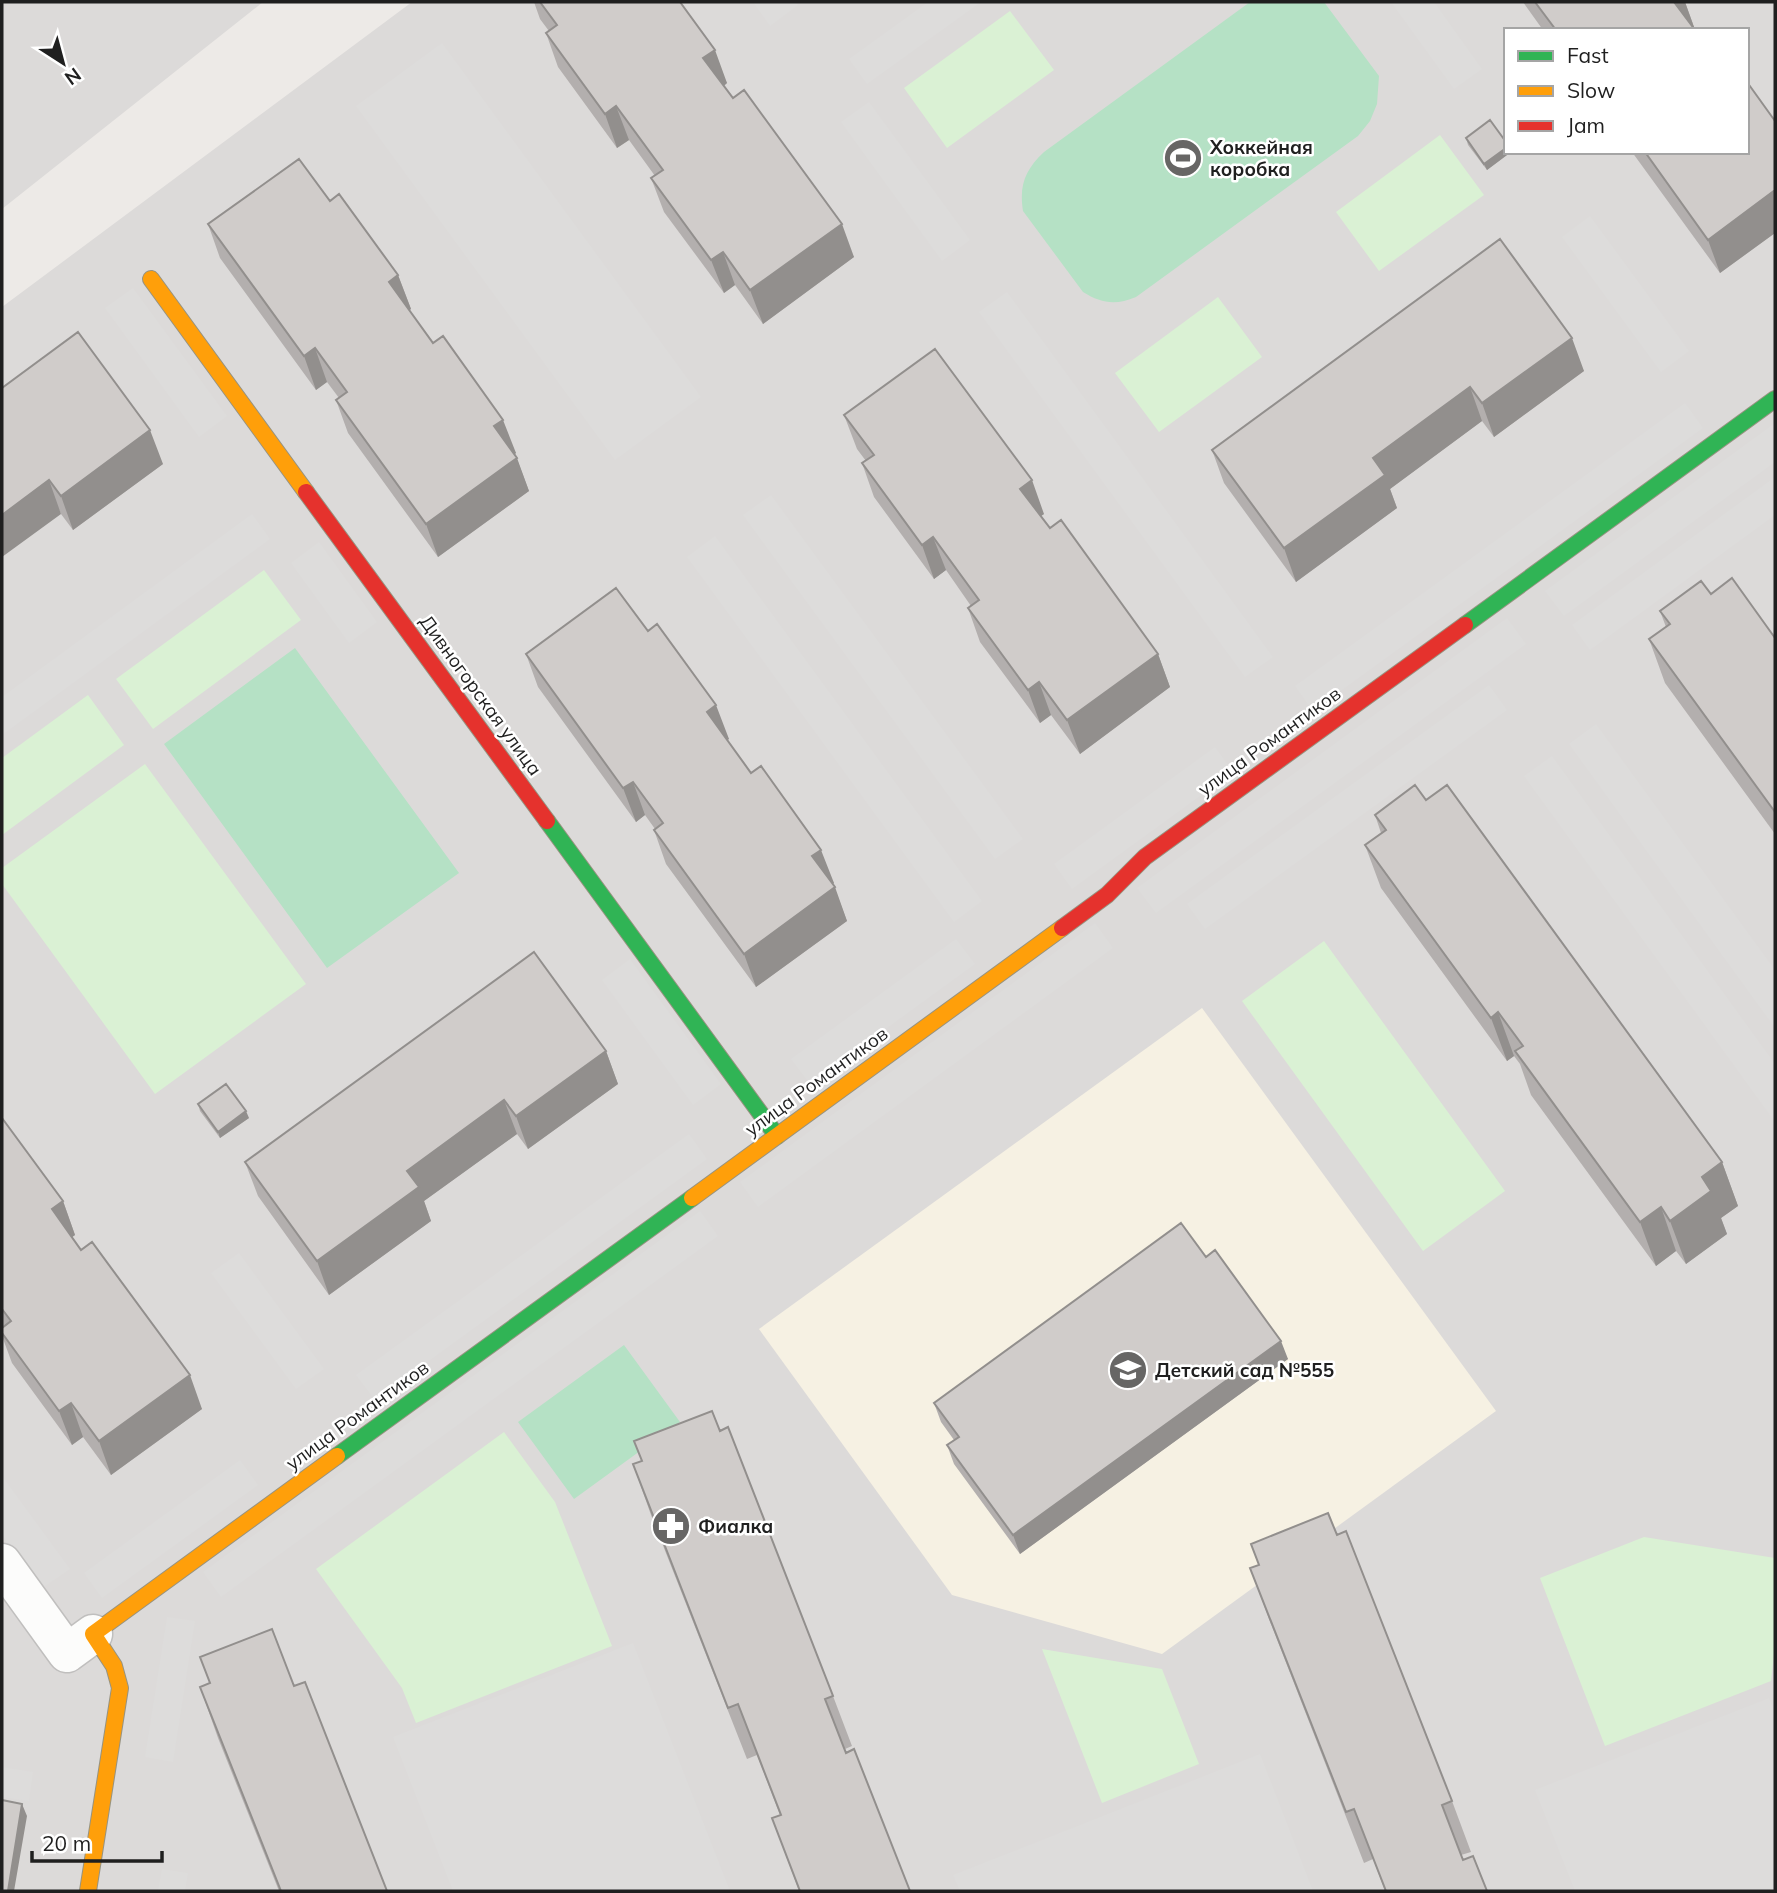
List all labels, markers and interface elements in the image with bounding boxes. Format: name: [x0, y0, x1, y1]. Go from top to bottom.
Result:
north arrow: [28, 28, 98, 98]
legend: [1504, 28, 1749, 154]
text: Fast: [1567, 42, 1609, 68]
text: N: [60, 63, 86, 91]
text: Slow: [1567, 77, 1615, 103]
text: Jam: [1567, 112, 1605, 138]
place label: Хоккейная коробка: [1209, 135, 1313, 181]
sports icon: Хоккейная коробка: [1162, 137, 1204, 179]
street label: Дивногорская улица: [415, 610, 547, 780]
street label: улица Романтиков: [1193, 681, 1345, 801]
street label: улица Романтиков: [740, 1021, 892, 1141]
school or university icon: Детский сад №555: [1107, 1349, 1149, 1391]
street label: улица Романтиков: [281, 1355, 433, 1475]
place label: Детский сад №555: [1155, 1358, 1334, 1382]
pharmacy icon: Фиалка: [650, 1505, 692, 1547]
place label: Фиалка: [698, 1514, 773, 1538]
scale bar: [32, 1820, 161, 1864]
text: 20 m: [42, 1830, 91, 1856]

